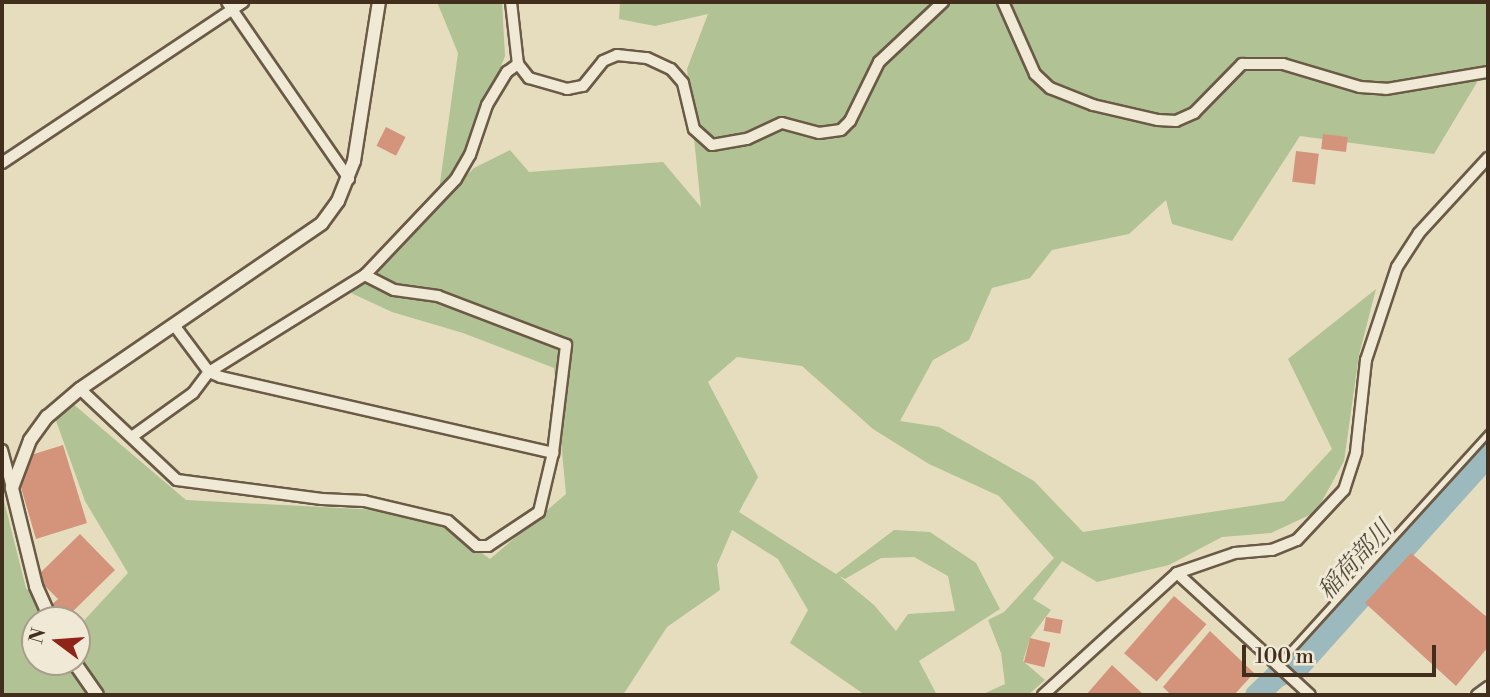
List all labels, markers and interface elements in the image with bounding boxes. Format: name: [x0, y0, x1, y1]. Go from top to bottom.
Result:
water label: 稲荷部川: [1313, 516, 1399, 606]
north arrow: [21, 606, 91, 676]
text: N: [24, 625, 51, 646]
scale bar: [1245, 630, 1439, 674]
text: 100 m: [1255, 644, 1314, 670]

